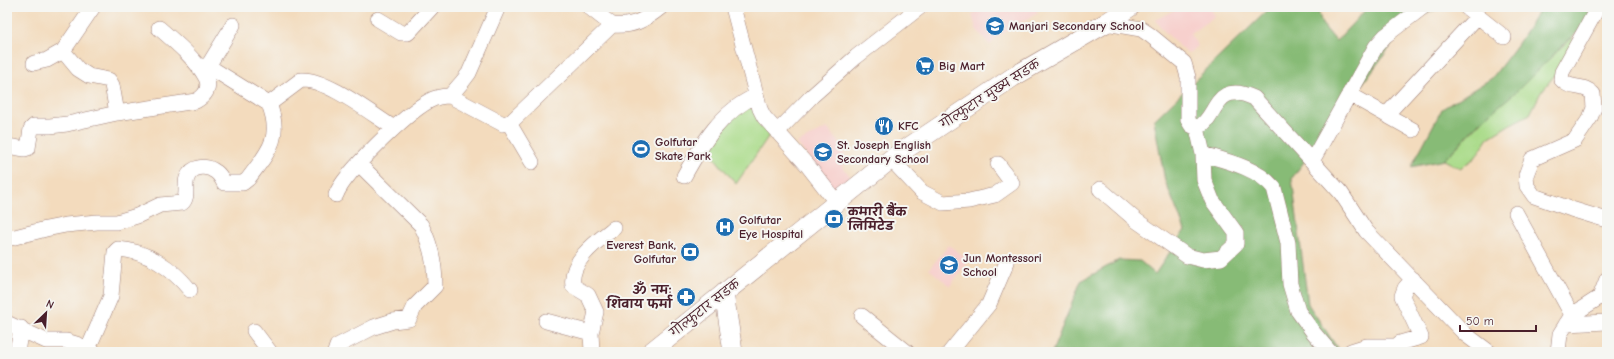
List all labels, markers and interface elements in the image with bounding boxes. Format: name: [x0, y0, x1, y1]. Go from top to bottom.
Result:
school or university icon: Manjari Secondary School: [984, 15, 1006, 37]
place label: Manjari Secondary School: [1009, 19, 1144, 33]
street label: गोल्फुटार मुख्य सडक: [936, 54, 1044, 133]
supermarket icon: Big Mart: [914, 55, 936, 77]
place label: Big Mart: [939, 59, 986, 73]
restaurant icon: KFC: [873, 115, 895, 137]
place label: KFC: [898, 119, 918, 133]
place label: Golfutar Skate Park: [655, 135, 711, 163]
sports icon: Golfutar Skate Park: [630, 138, 652, 160]
place label: St. Joseph English Secondary School: [837, 138, 931, 166]
school or university icon: St. Joseph English Secondary School: [812, 141, 834, 163]
place label: कुमारी बैंक लिमिटेड: [847, 202, 908, 233]
bank icon: कुमारी बैंक लिमिटेड: [823, 208, 845, 230]
place label: Golfutar Eye Hospital: [739, 213, 803, 241]
hospital icon: Golfutar Eye Hospital: [714, 216, 736, 238]
place label: Everest Bank, Golfutar: [606, 238, 676, 266]
bank icon: Everest Bank, Golfutar: [679, 241, 701, 263]
place label: Jun Montessori School: [963, 251, 1042, 279]
school or university icon: Jun Montessori School: [938, 254, 960, 276]
street label: गोल्फुटार सडक: [665, 274, 744, 341]
place label: ॐ नमः शिवाय फर्मा: [605, 281, 674, 311]
pharmacy icon: ॐ नमः शिवाय फर्मा: [675, 286, 697, 308]
north arrow: [26, 293, 66, 333]
text: N: [44, 297, 56, 312]
scale bar: [1460, 307, 1536, 333]
text: 50 m: [1466, 314, 1494, 328]

